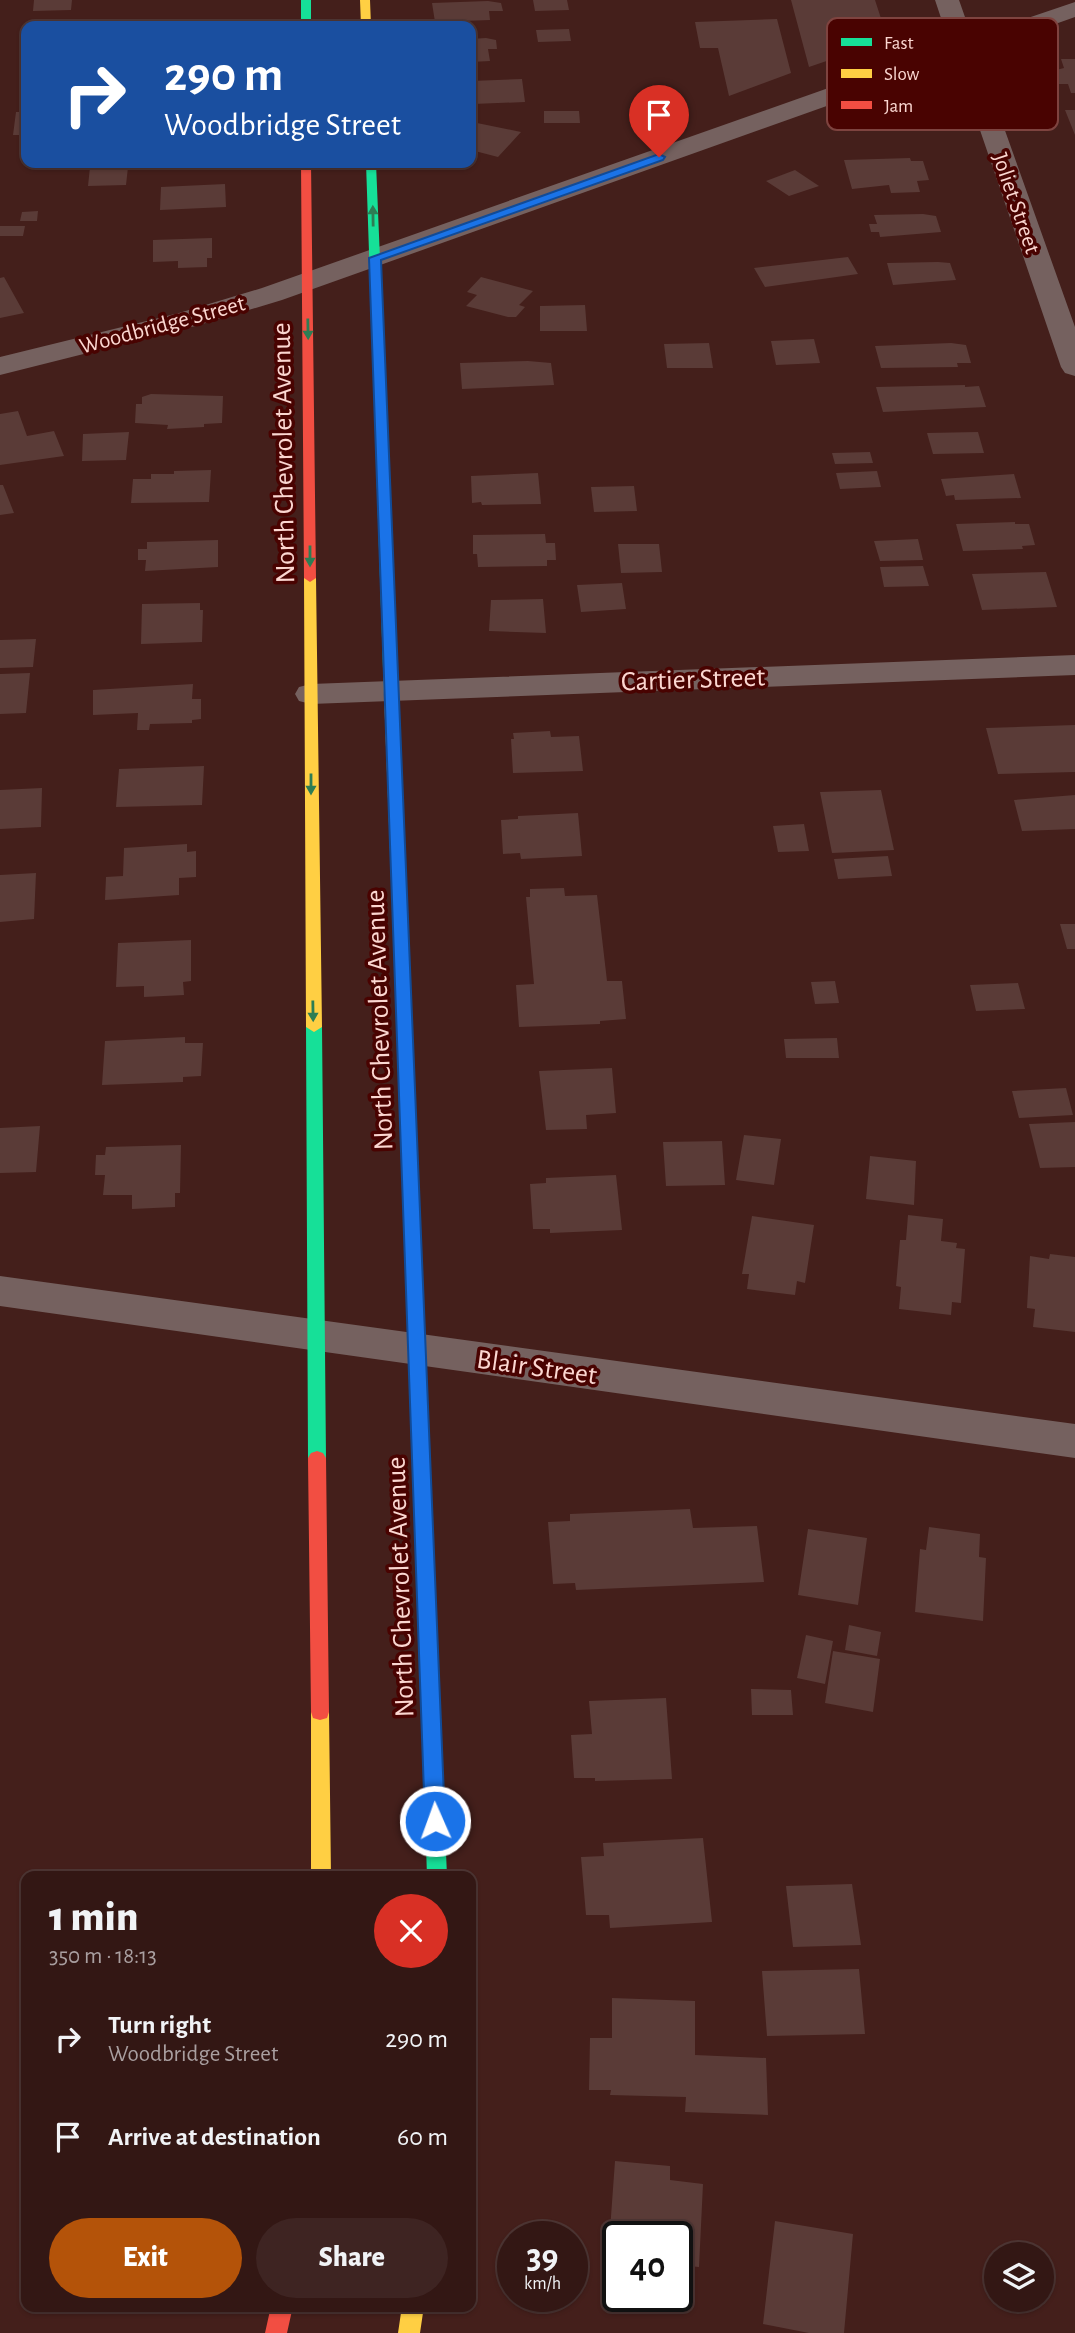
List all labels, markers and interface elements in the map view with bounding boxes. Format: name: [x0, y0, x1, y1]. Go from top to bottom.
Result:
legend: [827, 18, 1058, 130]
text: Fast: [884, 34, 914, 53]
icon: right: [49, 49, 140, 140]
text: 290 m: [164, 51, 283, 100]
text: Slow: [884, 65, 920, 84]
pin: [629, 85, 689, 157]
icon: arrive: [640, 96, 678, 134]
text: Jam: [884, 97, 913, 116]
text: Woodbridge Street: [164, 109, 401, 141]
street label: Joliet Street: [988, 150, 1044, 258]
one-way arrow: [368, 205, 379, 227]
street label: Woodbridge Street: [77, 292, 248, 359]
one-way arrow: [302, 318, 313, 340]
street label: North Chevrolet Avenue: [268, 322, 300, 584]
one-way arrow: [304, 546, 316, 568]
street label: Cartier Street: [620, 663, 766, 697]
one-way arrow: [305, 773, 317, 795]
street label: North Chevrolet Avenue: [361, 889, 399, 1151]
one-way arrow: [307, 1001, 318, 1023]
street label: Blair Street: [475, 1346, 599, 1390]
street label: North Chevrolet Avenue: [382, 1456, 420, 1718]
position arrow: [398, 1784, 472, 1858]
button: close: [374, 1894, 448, 1968]
text: 1 min: [49, 1896, 138, 1938]
text: 350 m · 18:13: [49, 1945, 157, 1968]
text: Turn right: [108, 2012, 211, 2038]
icon: right: [49, 2020, 87, 2058]
text: 290 m: [385, 2026, 448, 2052]
text: Woodbridge Street: [108, 2043, 278, 2066]
icon: arrive: [49, 2118, 87, 2156]
text: Arrive at destination: [108, 2124, 321, 2150]
text: 60 m: [397, 2124, 448, 2150]
button: Exit: [49, 2218, 242, 2298]
button: Share: [256, 2218, 448, 2298]
speed limit sign: 40: [602, 2221, 693, 2312]
text: 39: [526, 2240, 558, 2275]
map controls: [984, 2242, 1054, 2312]
button: layers: [984, 2242, 1054, 2312]
text: km/h: [524, 2275, 561, 2293]

